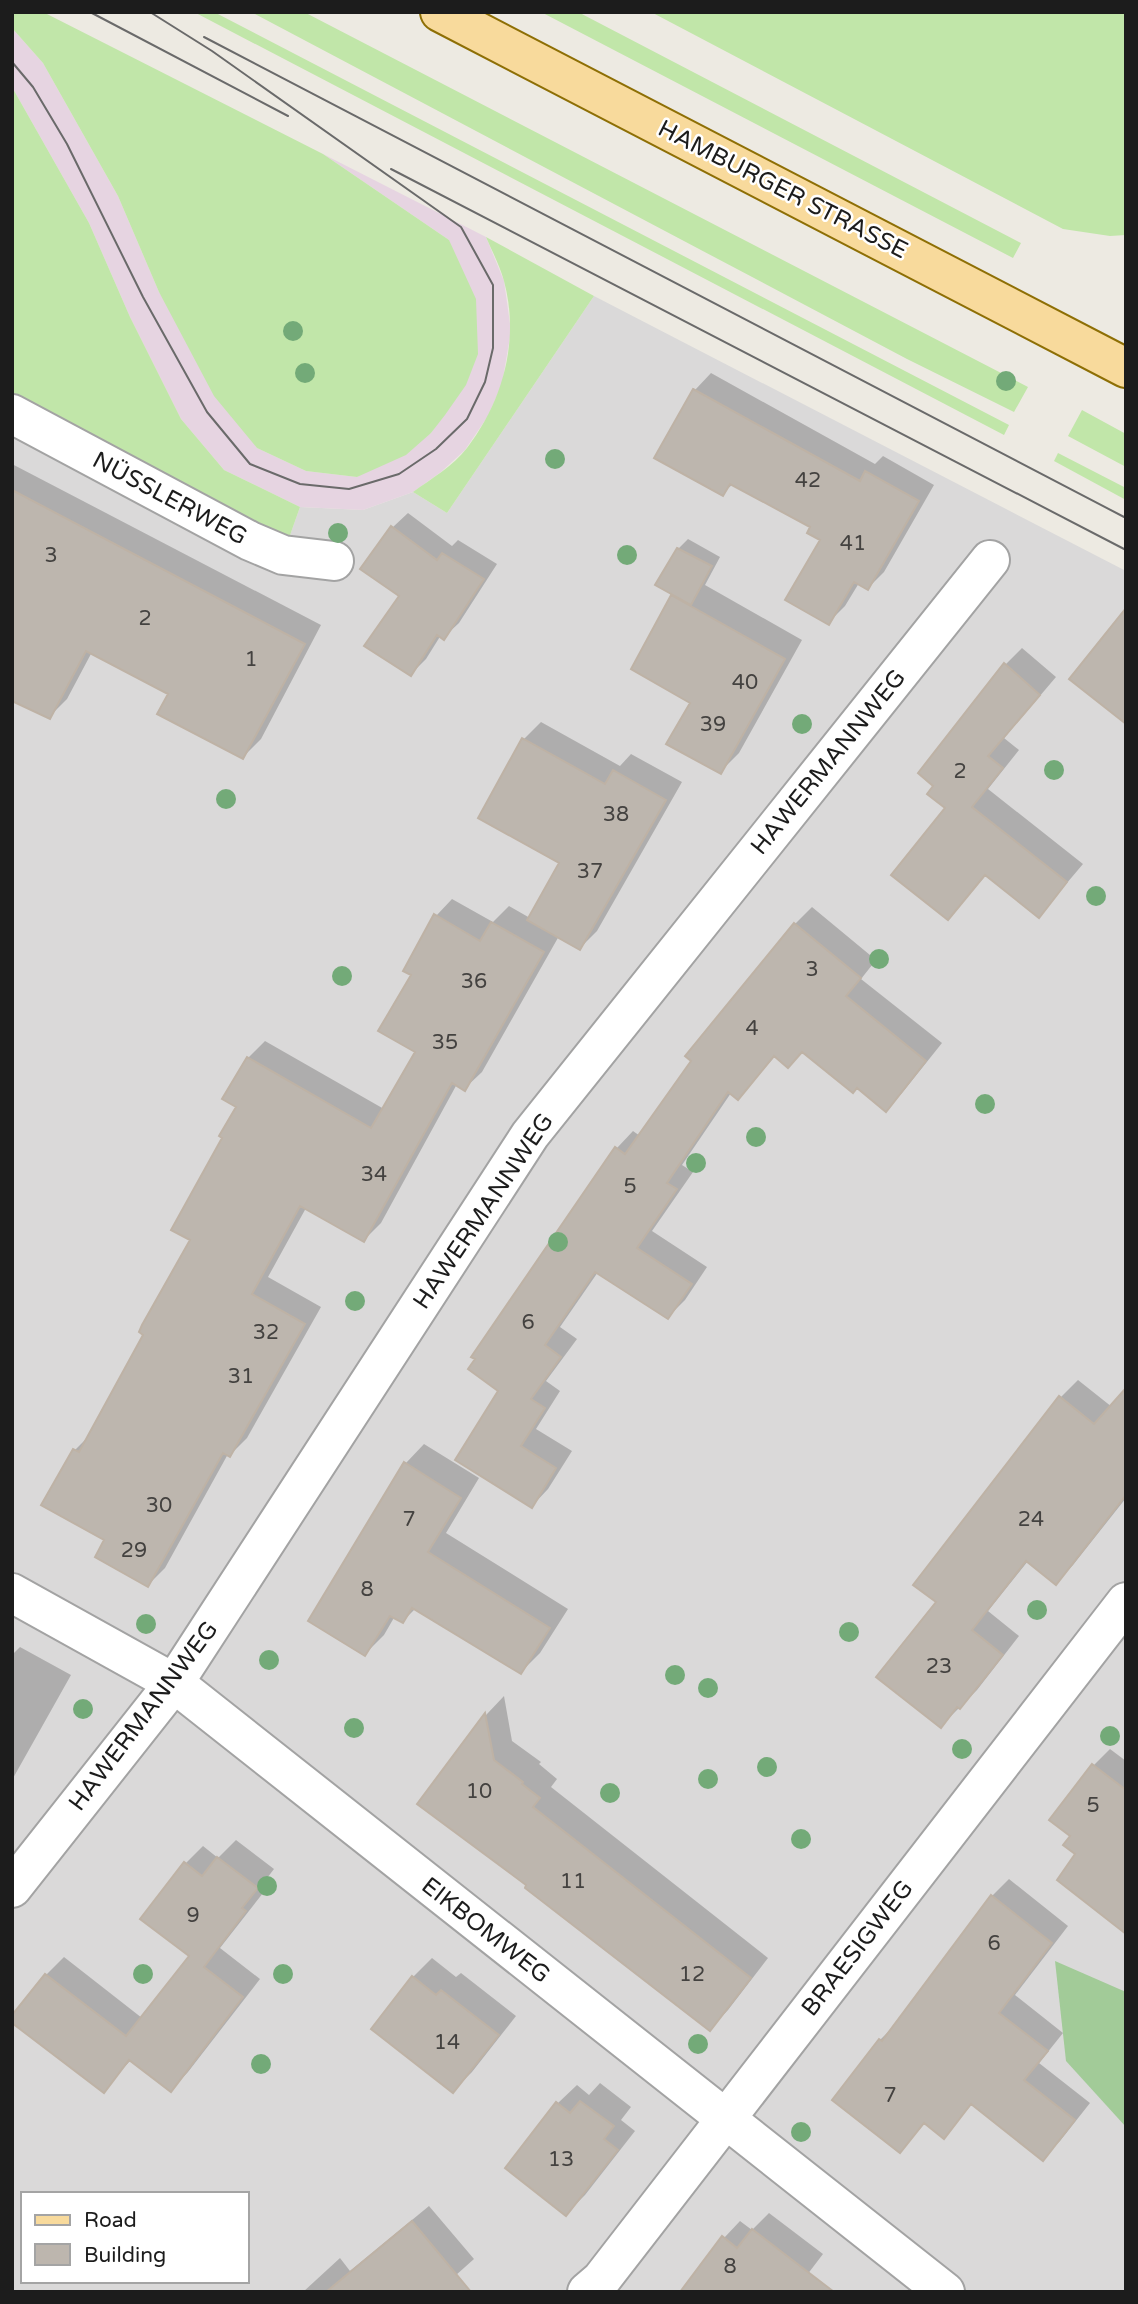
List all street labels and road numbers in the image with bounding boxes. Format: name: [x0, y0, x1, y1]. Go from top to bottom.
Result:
street label: HAMBURGER STRASSE: [653, 114, 912, 265]
street label: NÜSSLERWEG: [88, 446, 252, 551]
street label: HAWERMANNWEG: [745, 664, 912, 861]
street label: HAWERMANNWEG: [407, 1108, 560, 1315]
street label: HAWERMANNWEG: [63, 1616, 224, 1817]
street label: EIKBOMWEG: [416, 1871, 556, 1990]
street label: BRAESIGWEG: [795, 1875, 919, 2022]

